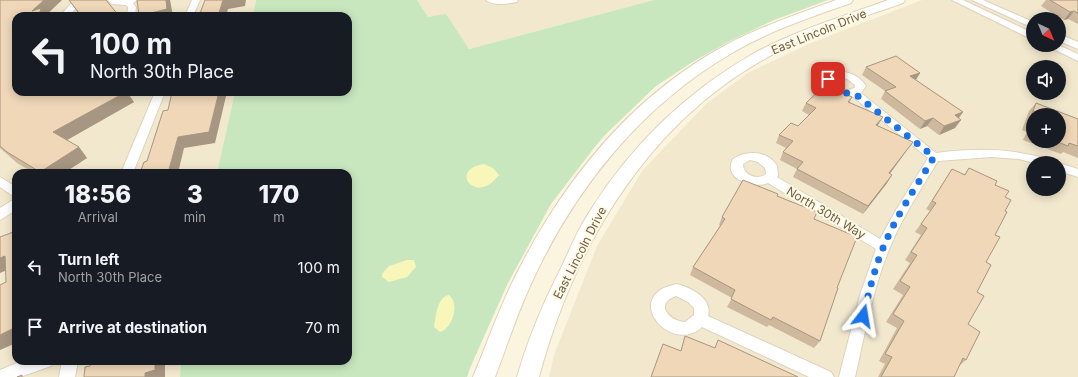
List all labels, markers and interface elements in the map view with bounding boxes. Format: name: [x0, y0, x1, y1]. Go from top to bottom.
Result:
street label: East Lincoln Drive: [769, 6, 869, 58]
north arrow: [1026, 12, 1066, 52]
map controls: [1026, 12, 1066, 196]
text: 100 m: [90, 27, 172, 61]
icon: left: [24, 28, 76, 80]
button: sound: [1026, 60, 1066, 100]
text: North 30th Place: [90, 61, 234, 82]
pin: [811, 62, 845, 96]
icon: arrive: [817, 68, 839, 90]
button: +: [1026, 108, 1066, 148]
button: −: [1026, 156, 1066, 196]
text: 18:56: [65, 180, 131, 209]
text: 3: [187, 180, 203, 209]
text: 170: [258, 180, 299, 209]
street label: North 30th Way: [784, 183, 869, 242]
street label: East Lincoln Drive: [550, 204, 609, 301]
text: Arrival: [78, 209, 118, 225]
text: min: [184, 209, 206, 225]
text: m: [273, 209, 285, 225]
text: Turn left: [58, 250, 119, 269]
icon: left: [24, 256, 46, 278]
text: 100 m: [298, 258, 340, 277]
text: North 30th Place: [58, 269, 162, 285]
position arrow: [842, 295, 884, 337]
icon: arrive: [24, 316, 46, 338]
text: Arrive at destination: [58, 318, 207, 337]
text: 70 m: [305, 318, 340, 337]

